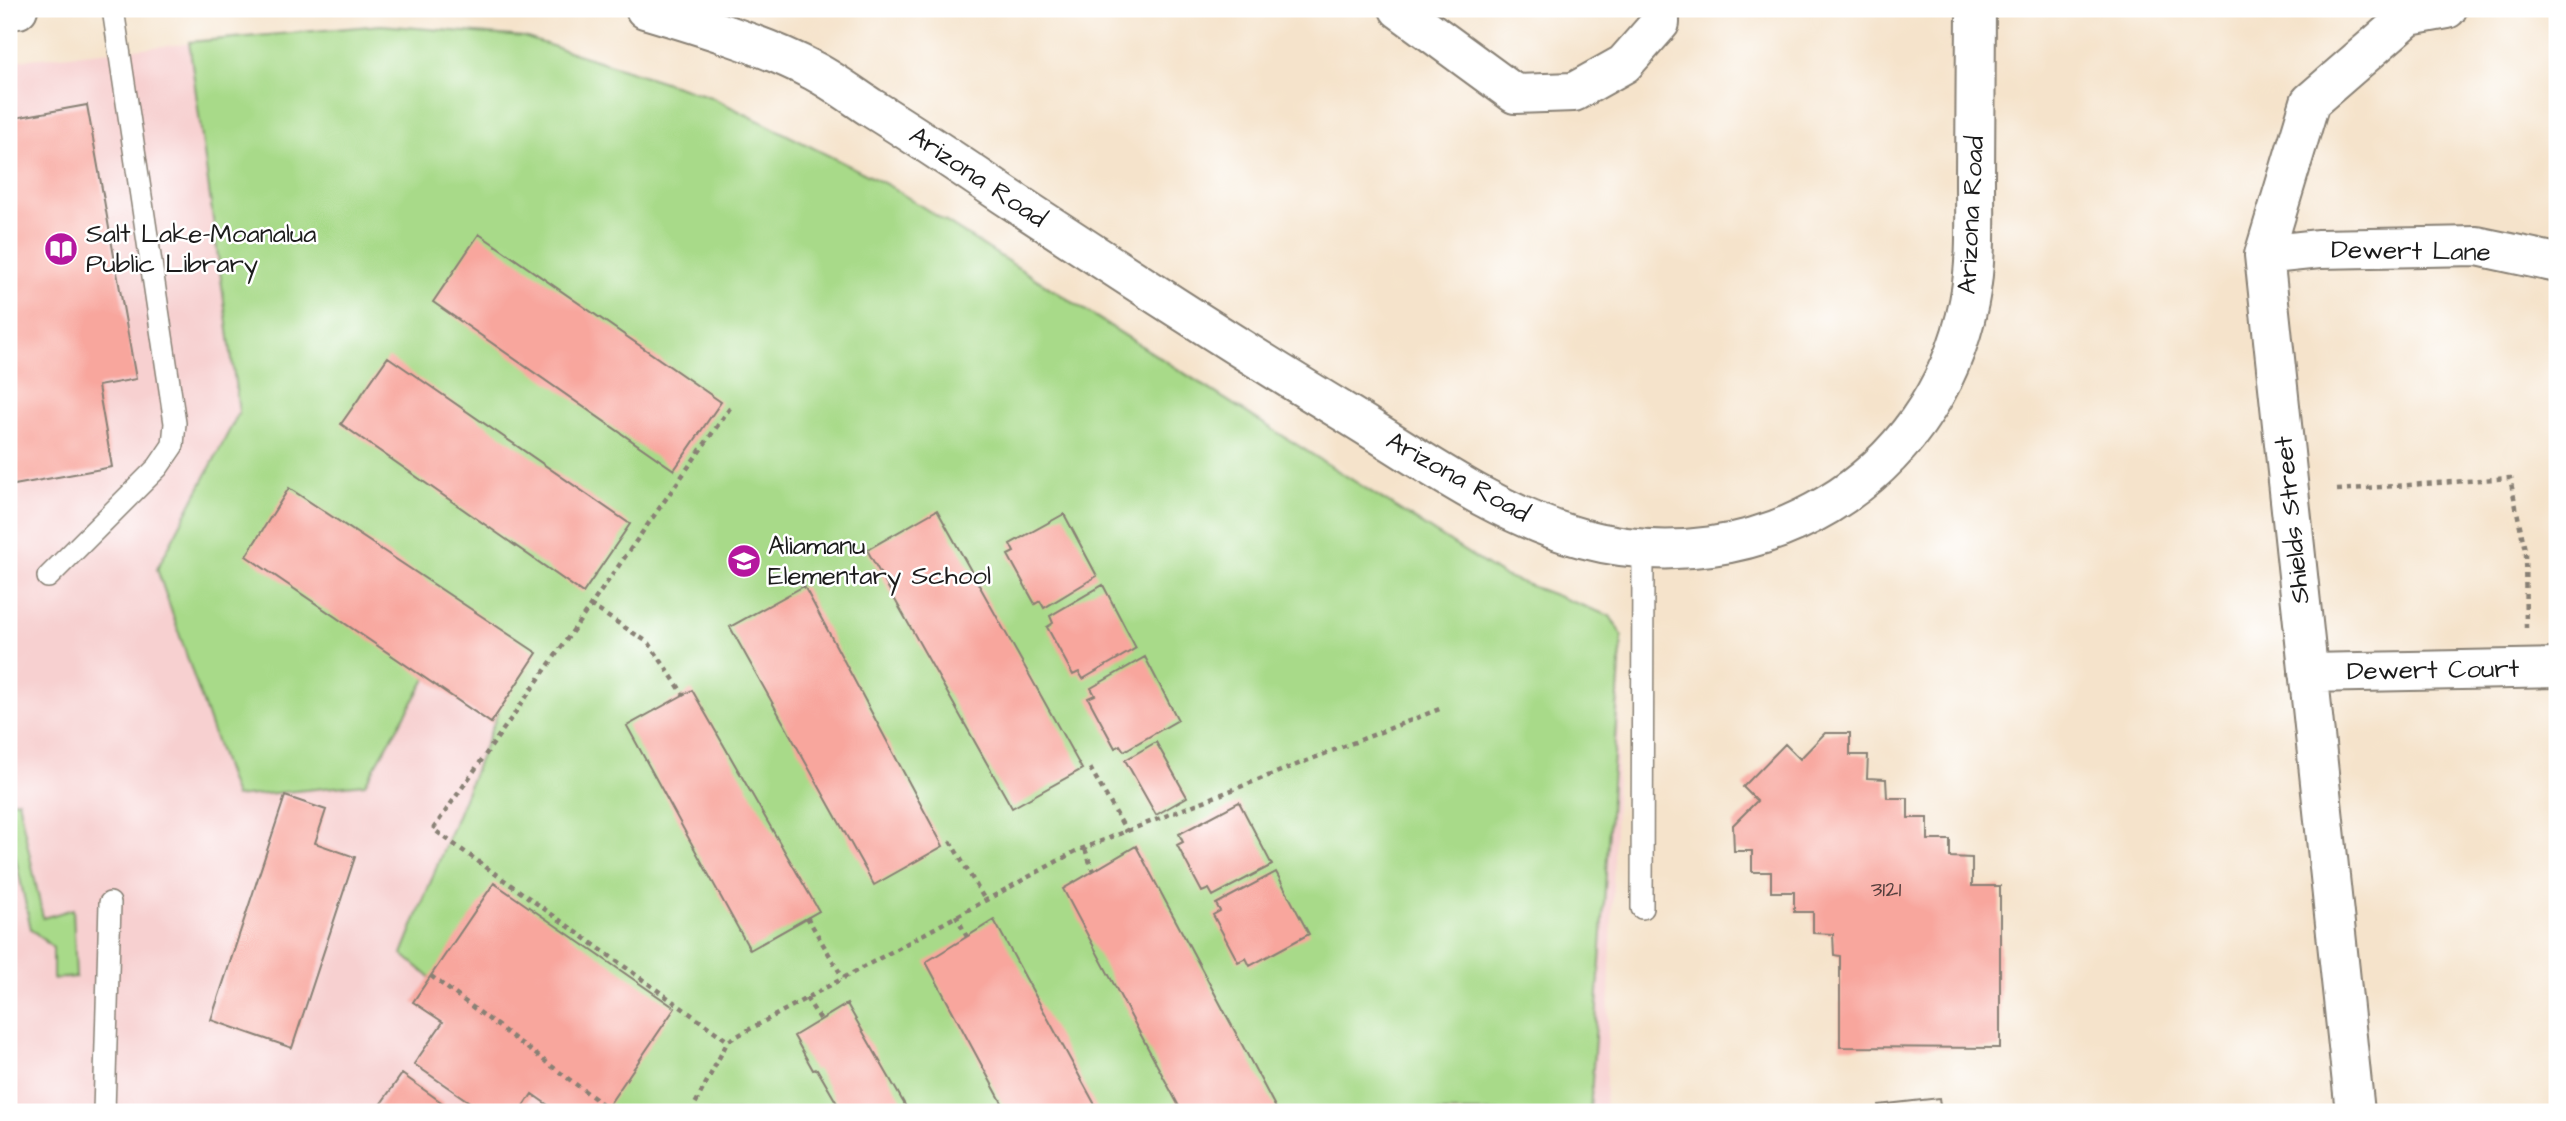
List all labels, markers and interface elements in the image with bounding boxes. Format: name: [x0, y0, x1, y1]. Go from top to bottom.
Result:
street label: Arizona Road: [902, 118, 1054, 236]
street label: Arizona Road: [1949, 135, 1993, 295]
place label: Salt Lake-Moanalua Public Library: [86, 216, 316, 284]
library icon: Salt Lake-Moanalua Public Library: [42, 230, 80, 268]
street label: Dewert Lane: [2331, 232, 2491, 270]
street label: Arizona Road: [1380, 423, 1536, 531]
street label: Shields Street: [2265, 434, 2319, 606]
place label: Aliamanu Elementary School: [768, 528, 991, 596]
school or university icon: Aliamanu Elementary School: [725, 542, 763, 580]
street label: Dewert Court: [2347, 650, 2520, 690]
house number: 3121: [1871, 873, 1901, 905]

